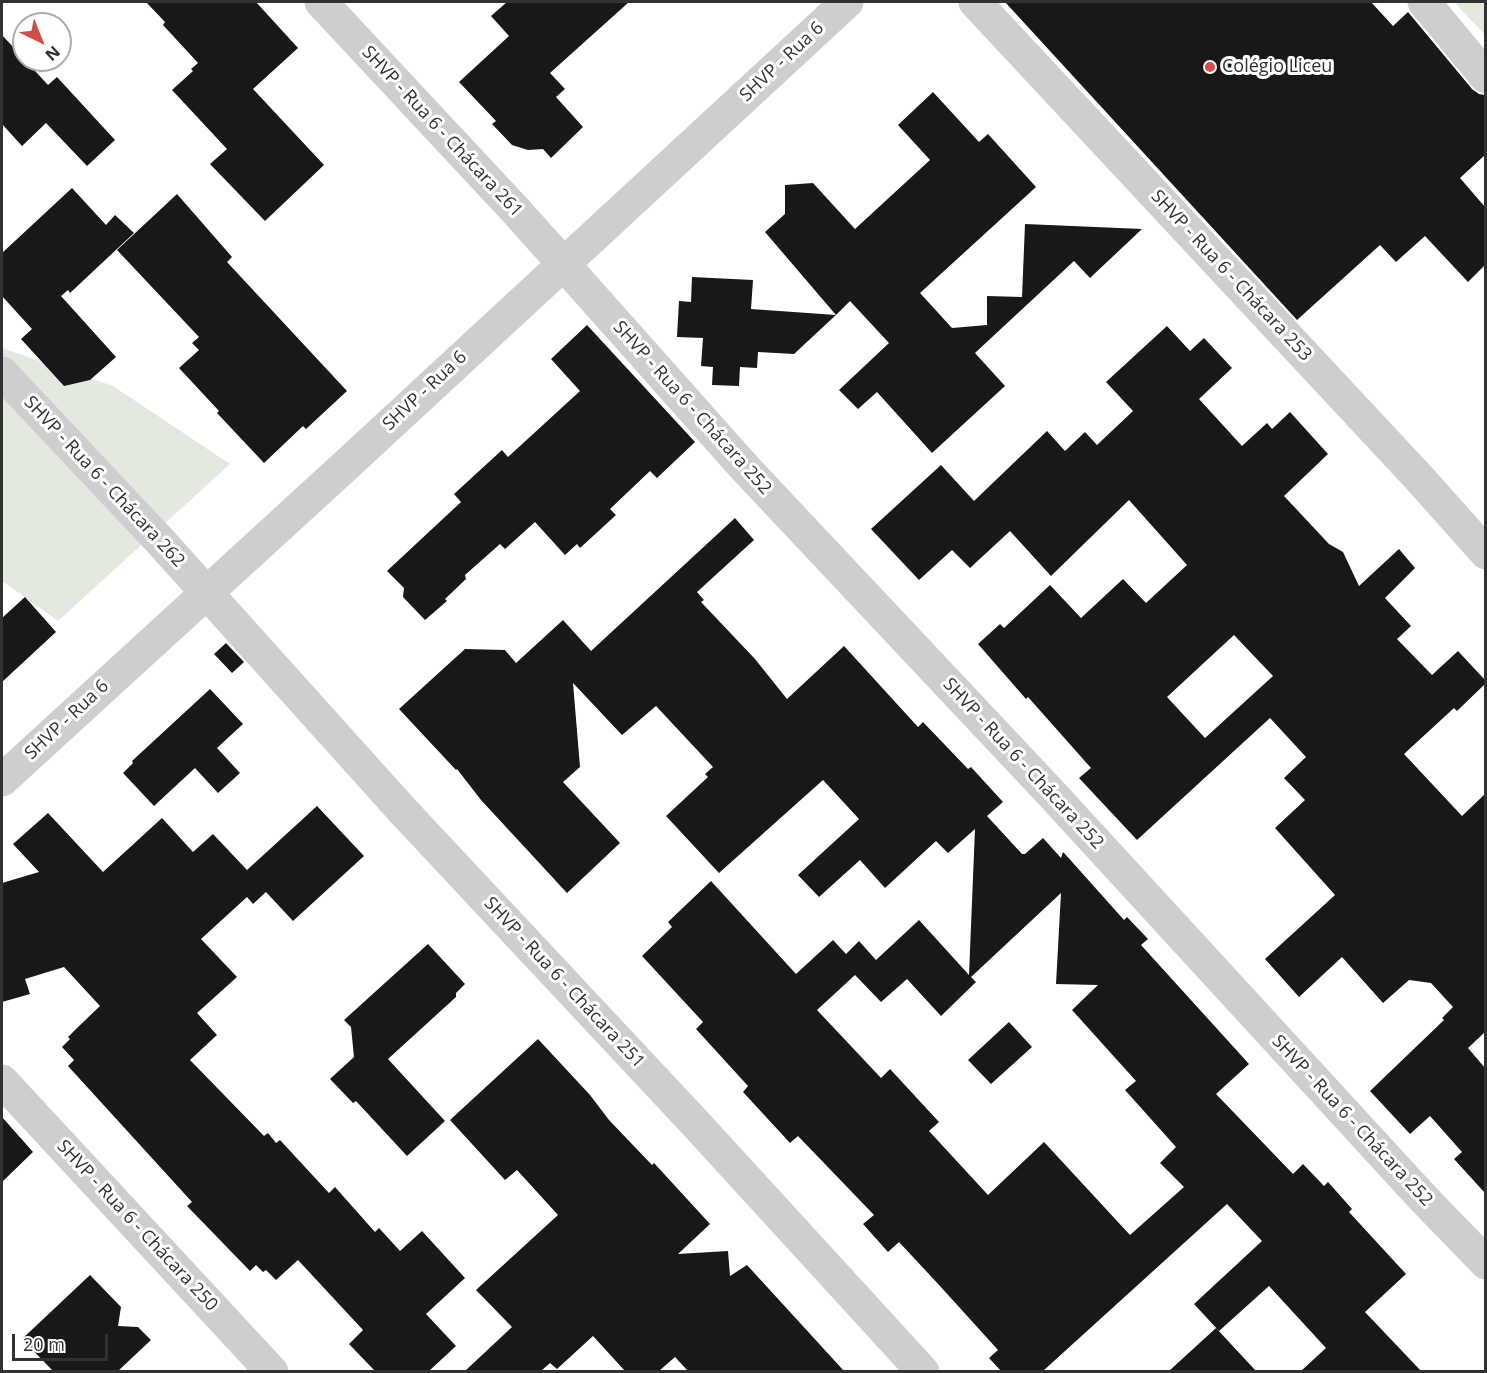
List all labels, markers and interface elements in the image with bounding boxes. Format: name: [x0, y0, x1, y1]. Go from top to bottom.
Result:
north arrow: [12, 12, 72, 72]
street label: SHVP - Rua 6: [736, 18, 828, 106]
text: N: [41, 41, 65, 66]
street label: SHVP - Rua 6 - Chácara 261: [357, 42, 527, 222]
place label: Colégio Liceu: [1222, 56, 1332, 78]
marker: Colégio Liceu: [1203, 60, 1217, 74]
street label: SHVP - Rua 6 - Chácara 253: [1146, 186, 1316, 366]
street label: SHVP - Rua 6 - Chácara 252: [608, 317, 776, 499]
street label: SHVP - Rua 6: [379, 347, 471, 435]
street label: SHVP - Rua 6 - Chácara 262: [19, 392, 189, 572]
street label: SHVP - Rua 6 - Chácara 252: [938, 674, 1108, 854]
street label: SHVP - Rua 6: [21, 676, 113, 764]
street label: SHVP - Rua 6 - Chácara 251: [479, 893, 649, 1073]
street label: SHVP - Rua 6 - Chácara 252: [1267, 1031, 1437, 1211]
street label: SHVP - Rua 6 - Chácara 250: [52, 1136, 222, 1316]
scale bar: [15, 1322, 111, 1360]
text: 20 m: [23, 1332, 65, 1356]

